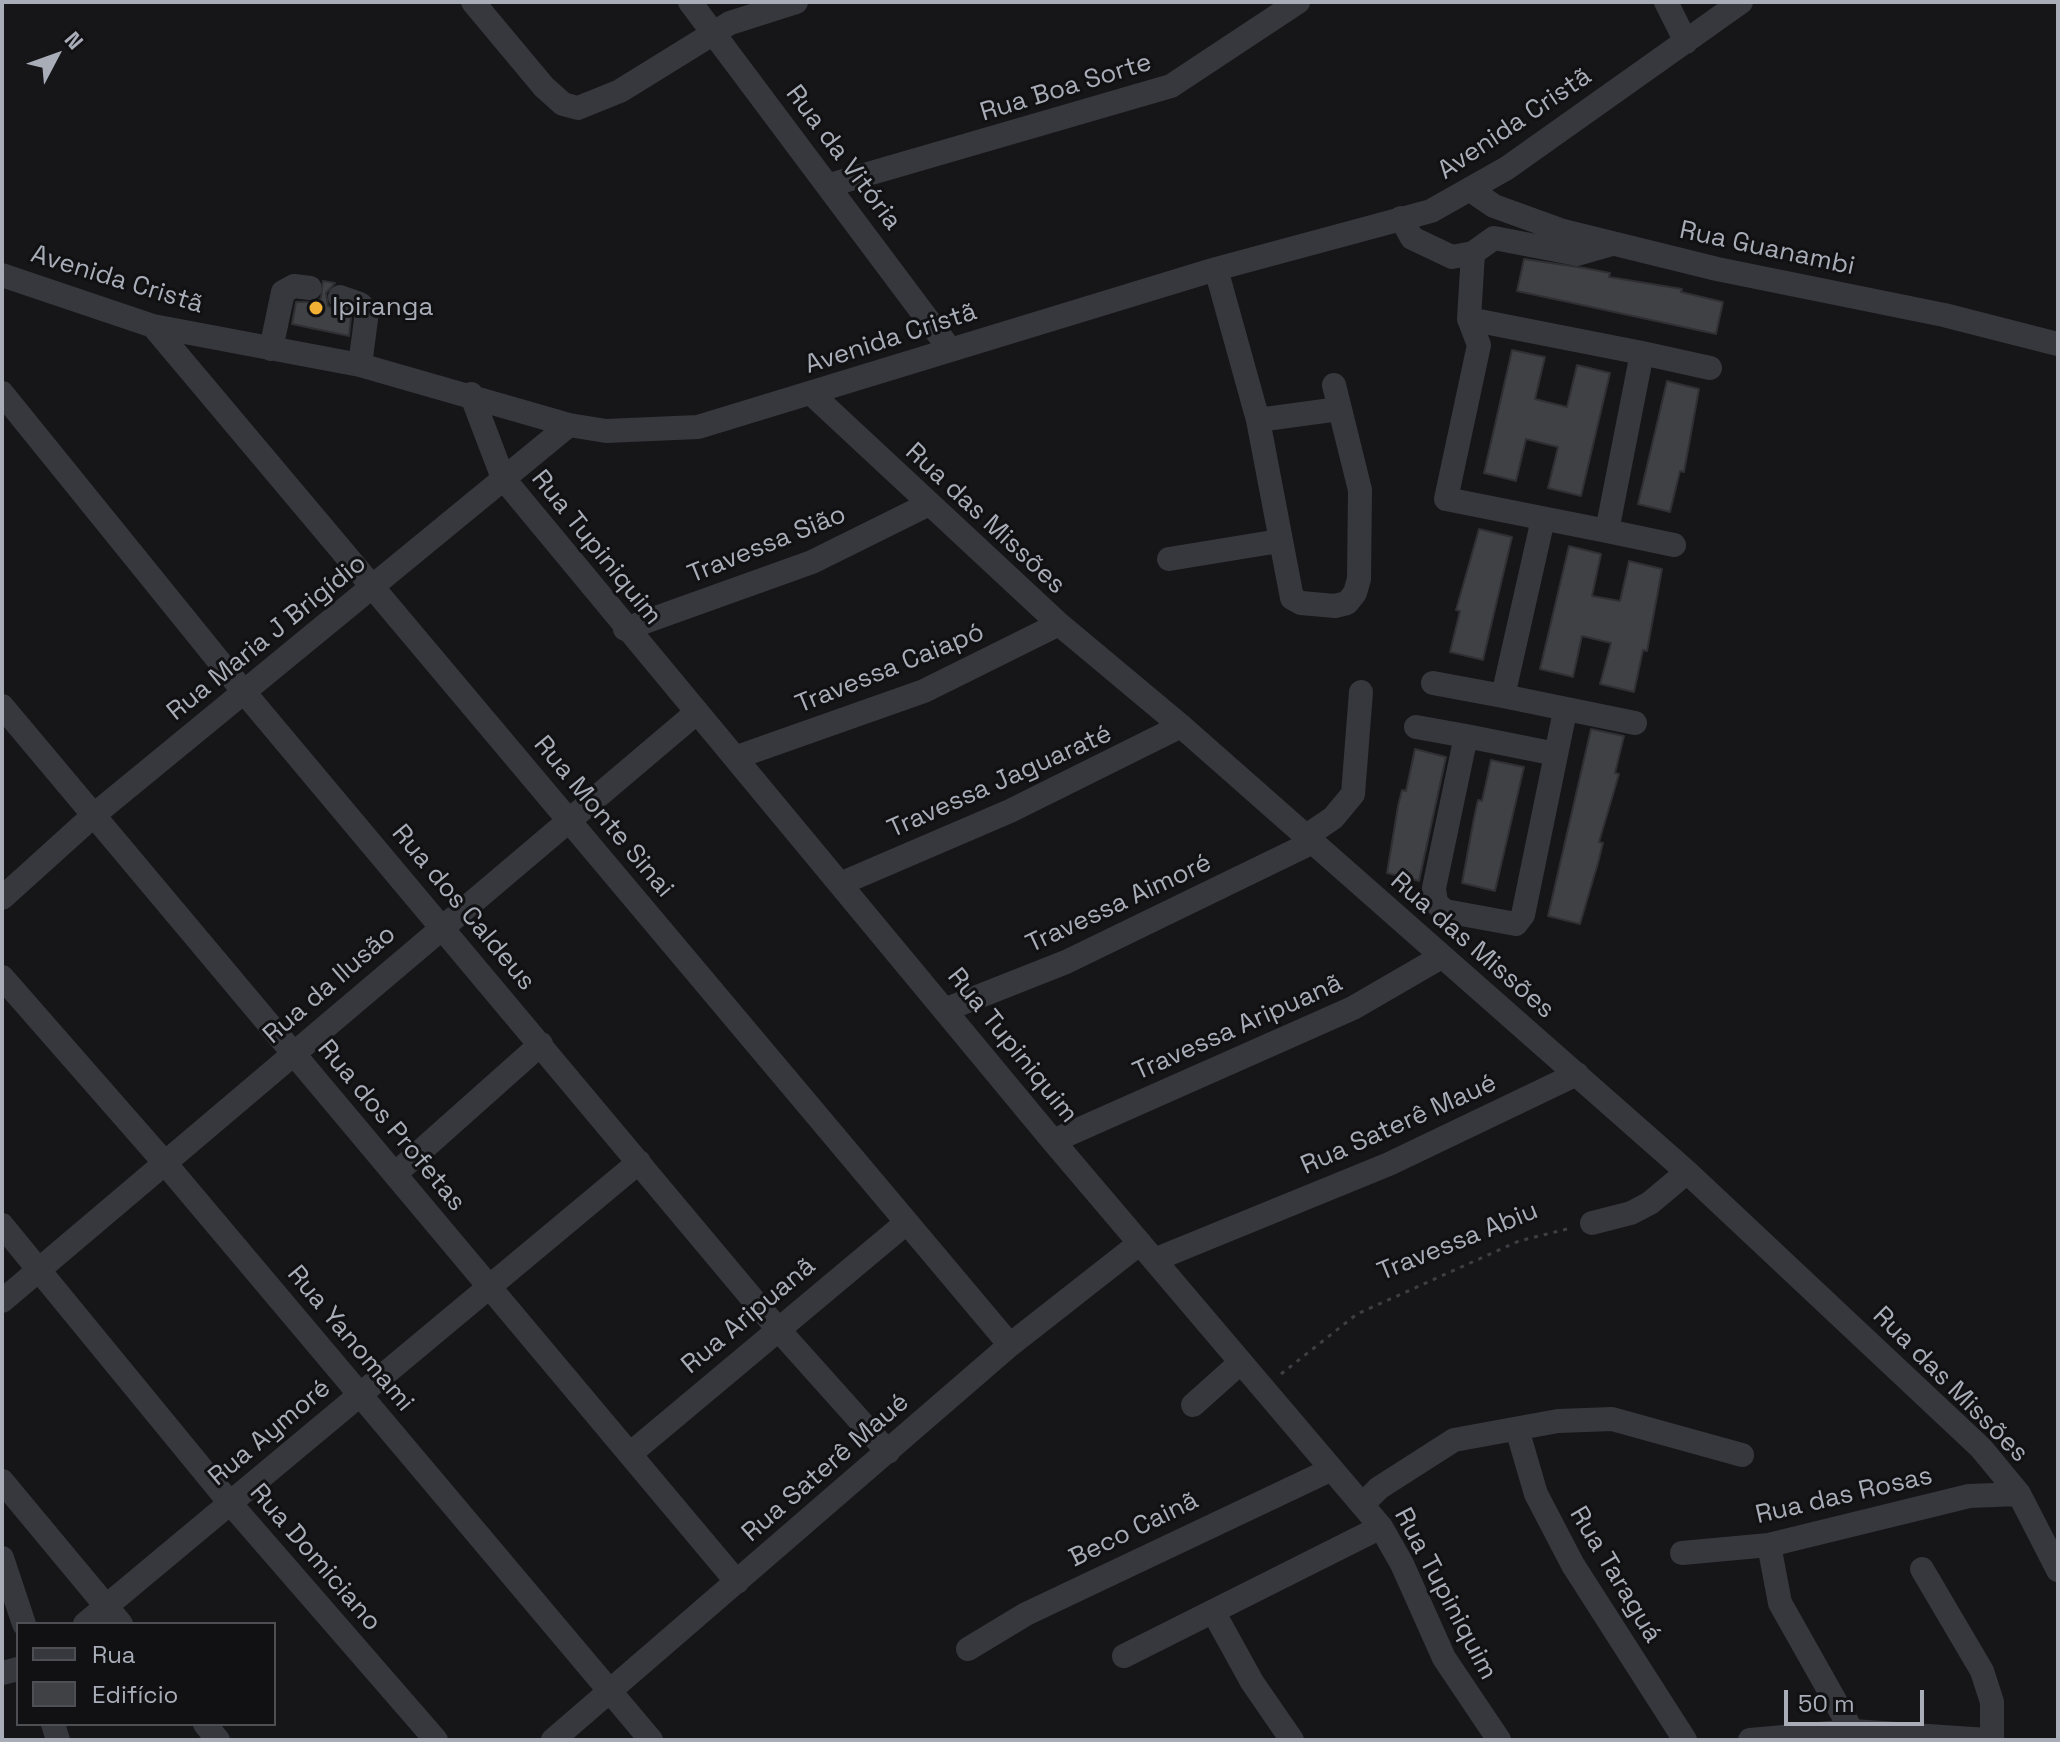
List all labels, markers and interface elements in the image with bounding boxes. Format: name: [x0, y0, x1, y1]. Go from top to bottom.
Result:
north arrow: [16, 16, 96, 96]
text: N: [59, 26, 90, 55]
street label: Rua Boa Sorte: [977, 47, 1155, 129]
street label: Avenida Cristã: [1432, 61, 1598, 187]
street label: Rua da Vitória: [778, 79, 908, 237]
street label: Rua Guanambi: [1677, 215, 1857, 283]
street label: Avenida Cristã: [27, 239, 207, 321]
place label: Ipiranga: [332, 292, 433, 324]
street label: Avenida Cristã: [801, 297, 981, 381]
marker: Ipiranga: [307, 299, 325, 317]
street label: Rua das Missões: [899, 437, 1071, 601]
street label: Rua Tupiniquim: [524, 464, 668, 632]
street label: Travessa Sião: [683, 499, 851, 591]
street label: Rua Maria J Brigídio: [161, 548, 373, 728]
street label: Travessa Caiapó: [791, 617, 989, 721]
street label: Travessa Jaguaraté: [883, 719, 1117, 845]
street label: Rua Monte Sinai: [526, 730, 680, 904]
street label: Rua dos Caldeus: [385, 819, 541, 997]
street label: Travessa Aimoré: [1021, 847, 1217, 961]
street label: Rua das Missões: [1384, 866, 1560, 1026]
street label: Rua da Ilusão: [257, 919, 403, 1051]
street label: Rua Tupiniquim: [940, 962, 1084, 1130]
street label: Travessa Aripuanã: [1129, 968, 1347, 1088]
street label: Rua dos Profetas: [310, 1034, 472, 1218]
street label: Rua Saterê Maué: [1296, 1068, 1502, 1182]
street label: Travessa Abiu: [1373, 1196, 1543, 1288]
street label: Rua Aripuanã: [676, 1251, 822, 1381]
street label: Rua Yanomami: [280, 1260, 420, 1418]
street label: Rua das Missões: [1866, 1301, 2034, 1469]
street label: Rua Aymoré: [203, 1373, 337, 1493]
street label: Rua Saterê Maué: [736, 1387, 916, 1549]
street label: Rua das Rosas: [1753, 1460, 1935, 1532]
street label: Rua Domiciano: [243, 1478, 387, 1638]
street label: Beco Cainã: [1064, 1485, 1204, 1575]
street label: Rua Taraguá: [1562, 1501, 1668, 1649]
street label: Rua Tupiniquim: [1387, 1503, 1503, 1685]
legend: [16, 1622, 276, 1726]
text: Rua: [92, 1639, 136, 1670]
scale bar: [1788, 1674, 1928, 1724]
text: Edifício: [92, 1679, 178, 1710]
text: 50 m: [1798, 1688, 1855, 1719]

